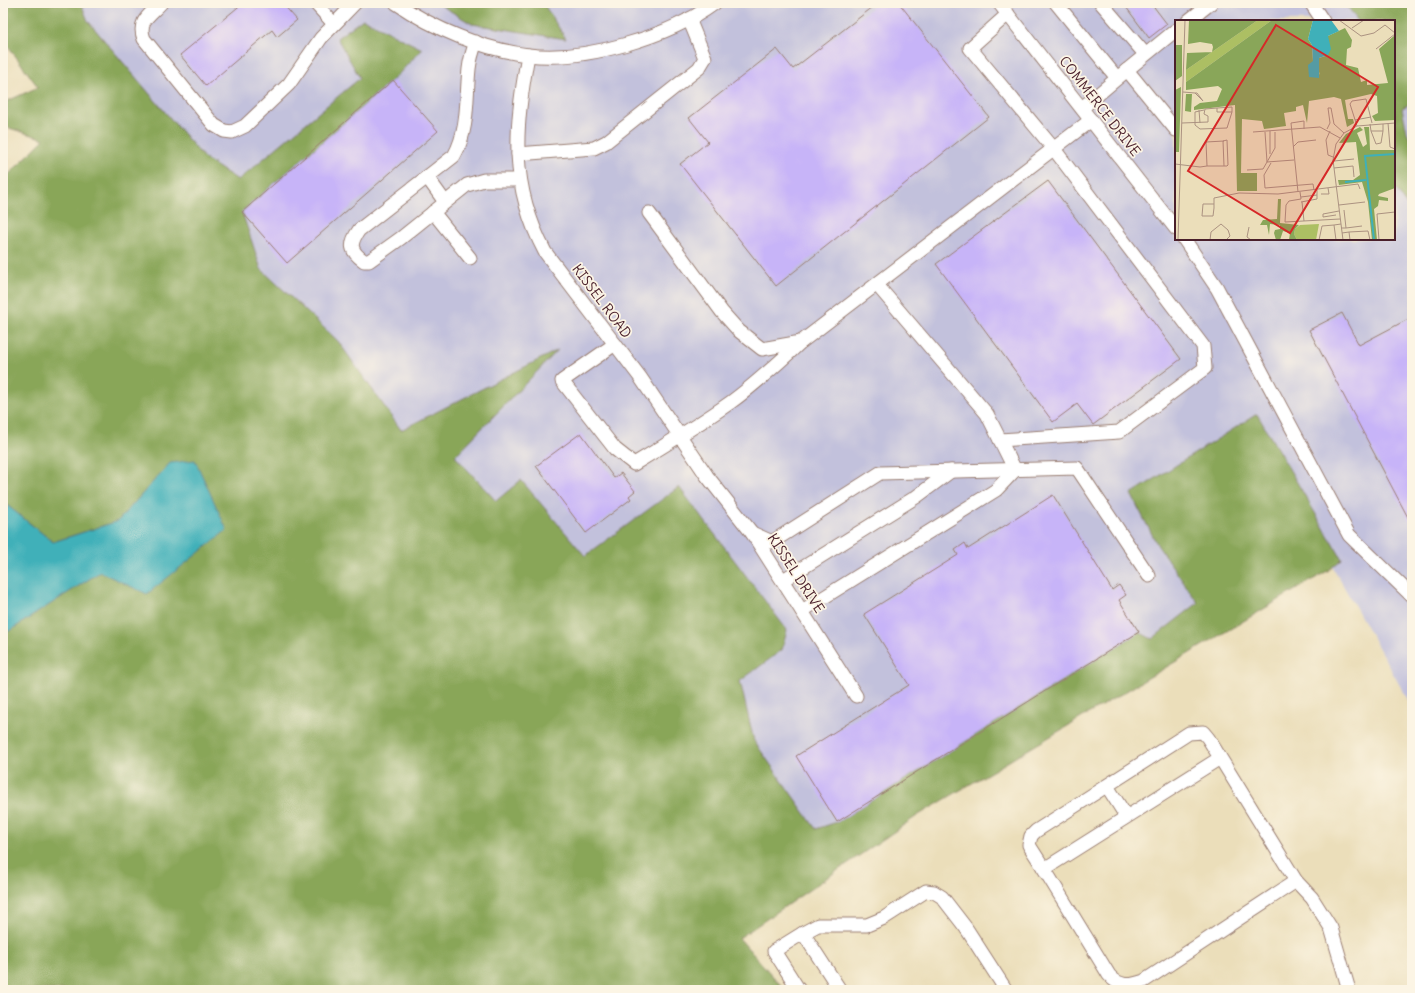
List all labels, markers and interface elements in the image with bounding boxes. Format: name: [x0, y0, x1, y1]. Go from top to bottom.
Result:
inset map: [1175, 20, 1395, 240]
street label: COMMERCE DRIVE: [1055, 52, 1145, 160]
street label: KISSEL ROAD: [568, 260, 636, 342]
street label: KISSEL DRIVE: [764, 530, 828, 616]

